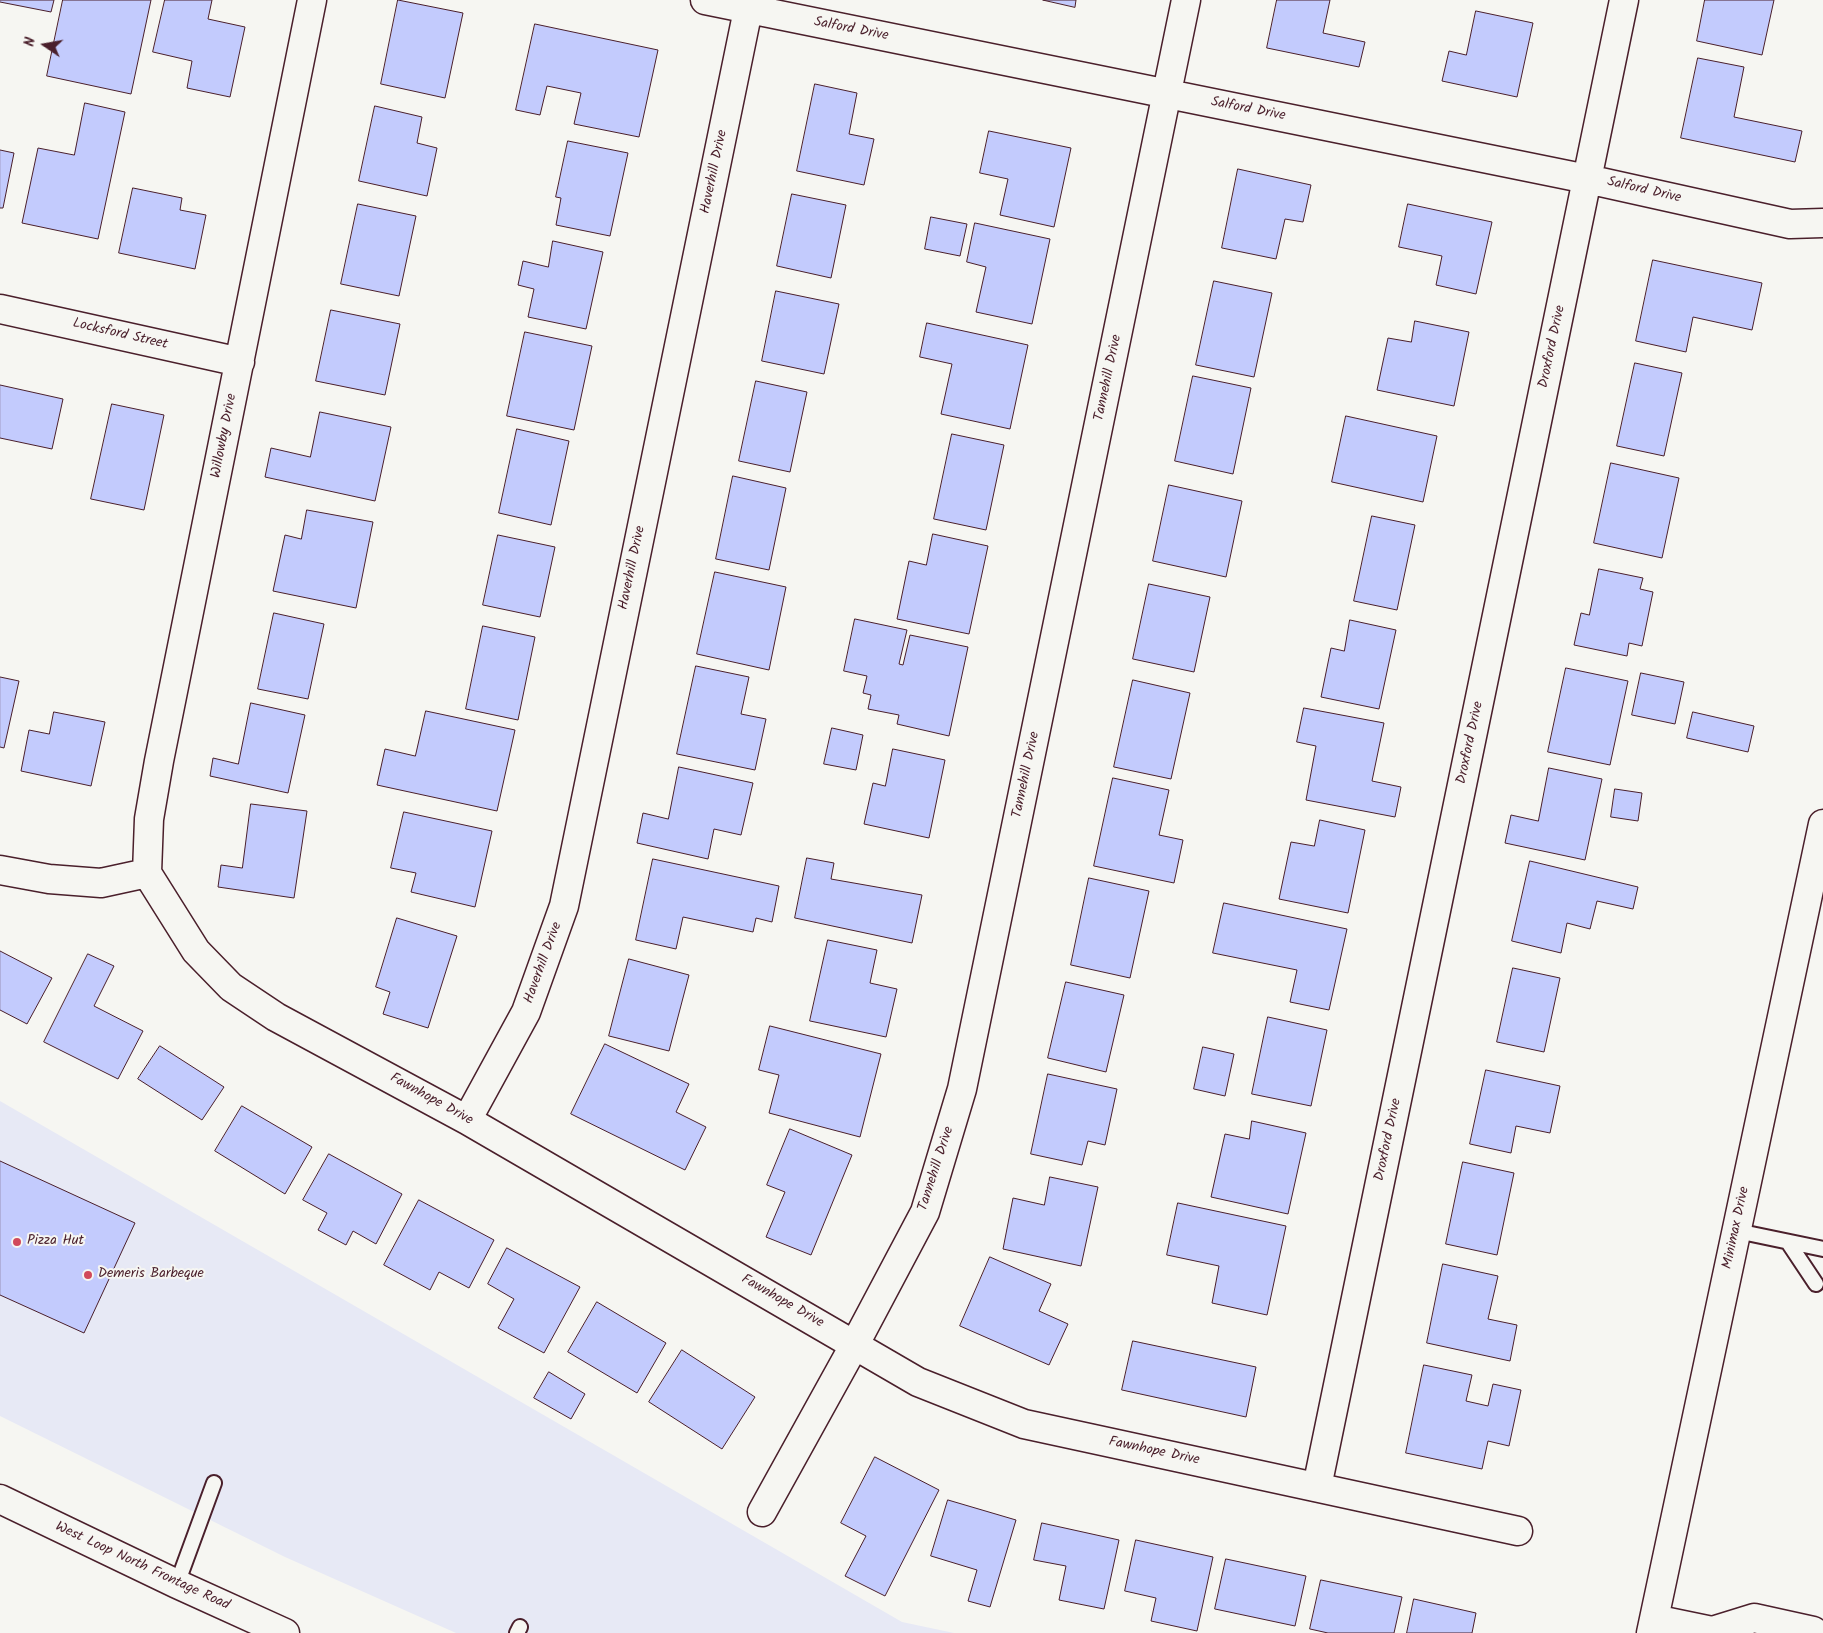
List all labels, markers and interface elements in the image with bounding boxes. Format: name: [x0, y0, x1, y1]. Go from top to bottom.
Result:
street label: Salford Drive: [812, 15, 890, 45]
north arrow: [20, 20, 70, 70]
text: N: [19, 35, 42, 48]
street label: Salford Drive: [1209, 95, 1287, 125]
street label: Haverhill Drive: [698, 129, 732, 215]
street label: Salford Drive: [1605, 174, 1683, 208]
street label: Droxford Drive: [1536, 304, 1570, 390]
street label: Locksford Street: [71, 316, 169, 354]
street label: Tannehill Drive: [1092, 333, 1126, 423]
street label: Willowby Drive: [209, 392, 241, 480]
street label: Haverhill Drive: [616, 525, 650, 611]
street label: Droxford Drive: [1454, 700, 1488, 786]
street label: Tannehill Drive: [1010, 730, 1044, 820]
street label: Haverhill Drive: [522, 920, 566, 1006]
street label: Fawnhope Drive: [387, 1070, 475, 1130]
street label: Droxford Drive: [1372, 1097, 1406, 1183]
street label: Tannehill Drive: [915, 1125, 959, 1213]
street label: Minimax Drive: [1720, 1185, 1754, 1271]
place label: Pizza Hut: [27, 1234, 84, 1250]
marker: Pizza Hut: [11, 1236, 23, 1248]
place label: Demeris Barbeque: [98, 1267, 204, 1283]
marker: Demeris Barbeque: [82, 1269, 94, 1281]
street label: Fawnhope Drive: [738, 1272, 826, 1332]
street label: Fawnhope Drive: [1107, 1434, 1201, 1470]
street label: West Loop North Frontage Road: [52, 1519, 232, 1615]

